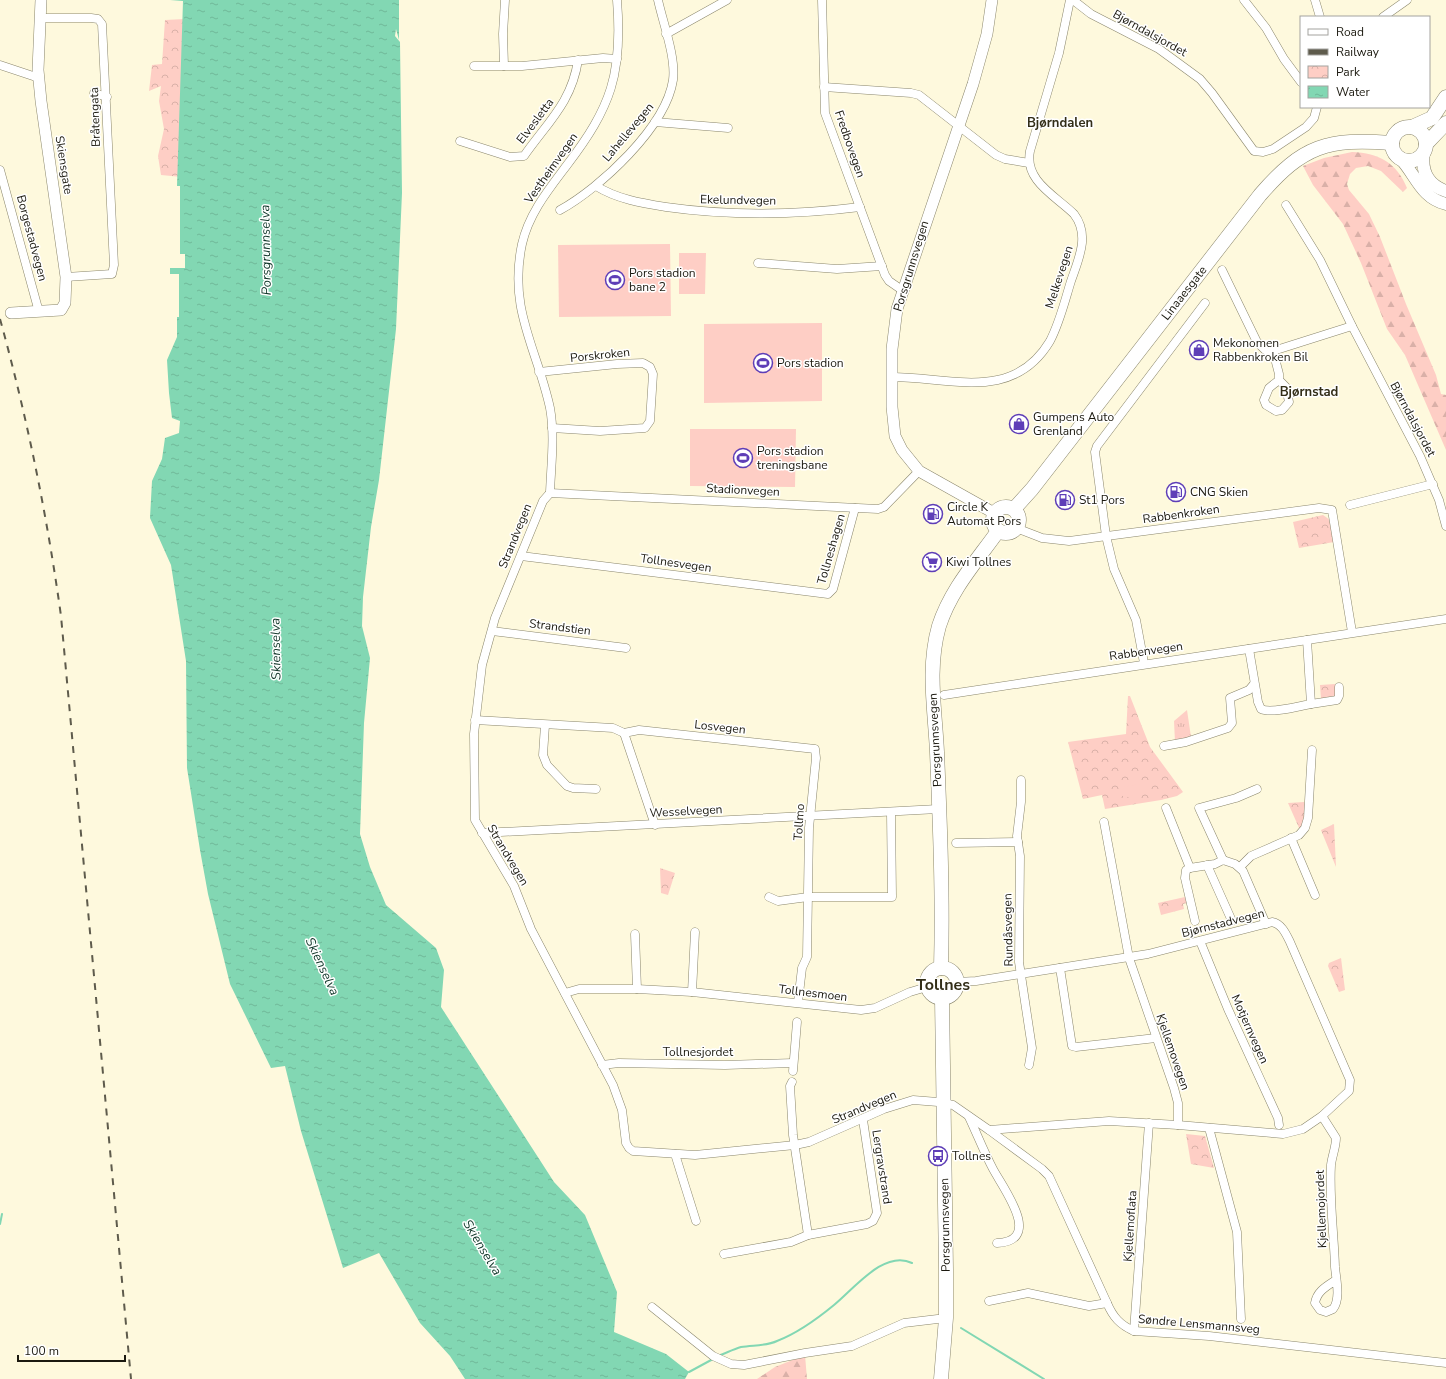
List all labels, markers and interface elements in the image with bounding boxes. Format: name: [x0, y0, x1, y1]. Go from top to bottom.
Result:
street label: Bjørndalsjordet: [1110, 6, 1191, 60]
legend: [1300, 16, 1430, 108]
text: Road: [1336, 24, 1364, 40]
text: Railway: [1336, 44, 1380, 60]
text: Park: [1336, 64, 1361, 80]
text: Water: [1336, 84, 1370, 100]
street label: Bråtengata: [86, 87, 104, 147]
street label: Elvesletta: [513, 95, 557, 147]
street label: Lahellevegen: [599, 99, 657, 165]
street label: Fredbovegen: [831, 108, 869, 180]
district label: Bjørndalen: [1027, 114, 1093, 132]
street label: Vestheimvegen: [520, 130, 581, 207]
street label: Skiensgate: [51, 135, 77, 195]
street label: Ekelundvegen: [700, 191, 776, 209]
street label: Borgestadvegen: [13, 193, 51, 283]
water label: Porsgrunnselva: [256, 204, 276, 295]
street label: Porsgrunnsvegen: [890, 219, 932, 313]
street label: Melkevegen: [1041, 244, 1077, 310]
street label: Linaaesgate: [1158, 262, 1210, 324]
place label: Pors stadion bane 2: [629, 265, 696, 295]
sports icon: Pors stadion bane 2: [604, 269, 626, 291]
place label: Mekonomen Rabbenkroken Bil: [1213, 335, 1308, 365]
shop icon: Mekonomen Rabbenkroken Bil: [1188, 339, 1210, 361]
street label: Porskroken: [569, 344, 631, 366]
sports icon: Pors stadion: [752, 352, 774, 374]
place label: Pors stadion: [777, 355, 844, 371]
street label: Bjørndalsjordet: [1387, 379, 1440, 460]
district label: Bjørnstad: [1280, 383, 1338, 401]
place label: Gumpens Auto Grenland: [1033, 409, 1114, 439]
shop icon: Gumpens Auto Grenland: [1008, 413, 1030, 435]
place label: Pors stadion treningsbane: [757, 443, 828, 473]
sports icon: Pors stadion treningsbane: [732, 447, 754, 469]
street label: Stadionvegen: [706, 480, 780, 500]
fuel station icon: CNG Skien: [1165, 481, 1187, 503]
place label: CNG Skien: [1190, 484, 1248, 500]
fuel station icon: St1 Pors: [1054, 489, 1076, 511]
place label: St1 Pors: [1079, 492, 1125, 508]
place label: Circle K Automat Pors: [947, 499, 1021, 529]
street label: Strandvegen: [495, 501, 535, 571]
street label: Rabbenkroken: [1142, 501, 1220, 527]
fuel station icon: Circle K Automat Pors: [922, 503, 944, 525]
street label: Tollneshagen: [813, 512, 849, 586]
street label: Tollnesvegen: [639, 550, 713, 576]
supermarket icon: Kiwi Tollnes: [921, 551, 943, 573]
place label: Kiwi Tollnes: [946, 554, 1012, 570]
street label: Strandstien: [528, 615, 592, 639]
water label: Skienselva: [266, 618, 286, 680]
street label: Rabbenvegen: [1108, 638, 1184, 664]
street label: Porsgrunnsvegen: [925, 693, 945, 787]
street label: Losvegen: [694, 716, 746, 738]
street label: Wesselvegen: [649, 801, 723, 821]
street label: Tollmo: [790, 803, 808, 841]
street label: Strandvegen: [483, 821, 533, 889]
street label: Rundåsvegen: [999, 893, 1017, 967]
street label: Bjørnstadvegen: [1180, 905, 1266, 941]
water label: Skienselva: [301, 934, 343, 998]
district label: Tollnes: [916, 974, 970, 996]
street label: Tollnesmoen: [778, 981, 848, 1005]
street label: Motjernvegen: [1228, 992, 1272, 1066]
street label: Kjellemovegen: [1152, 1012, 1194, 1092]
street label: Tollnesjordet: [663, 1044, 734, 1060]
street label: Strandvegen: [829, 1086, 899, 1128]
street label: Lergravstrand: [868, 1129, 896, 1205]
bus stop icon: Tollnes: [927, 1145, 949, 1167]
place label: Tollnes: [952, 1148, 991, 1164]
street label: Kjellemojordet: [1312, 1169, 1330, 1248]
street label: Porsgrunnsvegen: [936, 1178, 954, 1272]
street label: Kjellemoflata: [1120, 1190, 1140, 1262]
water label: Skienselva: [458, 1216, 506, 1279]
street label: Søndre Lensmannsveg: [1137, 1311, 1261, 1337]
scale bar: [18, 1337, 125, 1363]
text: 100 m: [24, 1343, 59, 1359]

